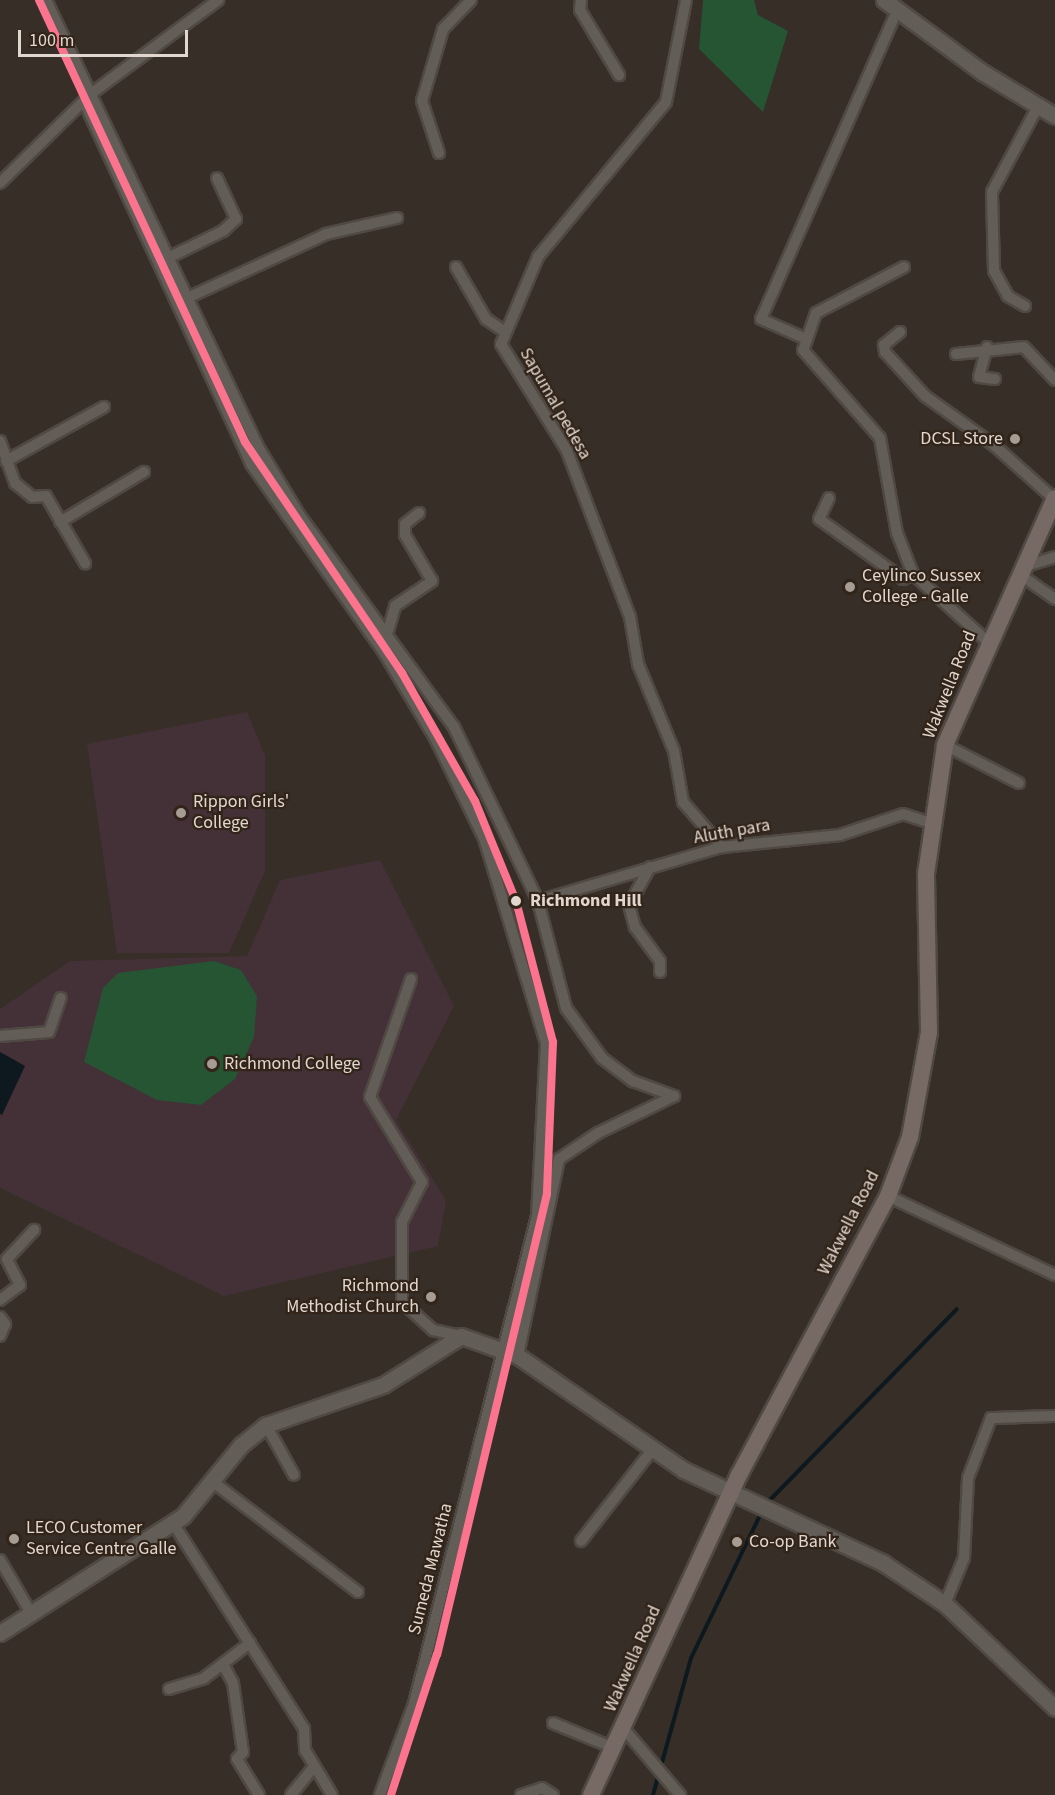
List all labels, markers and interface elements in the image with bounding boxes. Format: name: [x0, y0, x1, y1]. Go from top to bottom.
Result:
scale bar: [21, 18, 190, 56]
text: 100 m: [29, 28, 74, 53]
street label: Sapumal pedesa: [514, 344, 596, 464]
place label: DCSL Store: [920, 428, 1003, 450]
marker: DCSL Store: [1008, 432, 1022, 446]
place label: Ceylinco Sussex College - Galle: [862, 566, 981, 608]
marker: Ceylinco Sussex College - Galle: [843, 580, 857, 594]
street label: Wakwella Road: [919, 628, 981, 742]
place label: Rippon Girls' College: [193, 792, 289, 834]
marker: Rippon Girls' College: [174, 806, 188, 820]
street label: Aluth para: [692, 815, 772, 849]
place label: Richmond Hill: [530, 890, 642, 912]
marker: Richmond Hill: [507, 892, 525, 910]
place label: Richmond College: [224, 1053, 360, 1075]
marker: Richmond College: [205, 1057, 219, 1071]
street label: Wakwella Road: [813, 1167, 885, 1279]
place label: Richmond Methodist Church: [286, 1276, 419, 1318]
marker: Richmond Methodist Church: [424, 1290, 438, 1304]
street label: Sumeda Mawatha: [404, 1501, 458, 1637]
place label: LECO Customer Service Centre Galle: [26, 1518, 176, 1561]
place label: Co-op Bank: [749, 1531, 837, 1553]
marker: LECO Customer Service Centre Galle: [7, 1532, 21, 1546]
marker: Co-op Bank: [730, 1535, 744, 1549]
street label: Wakwella Road: [600, 1602, 666, 1716]

